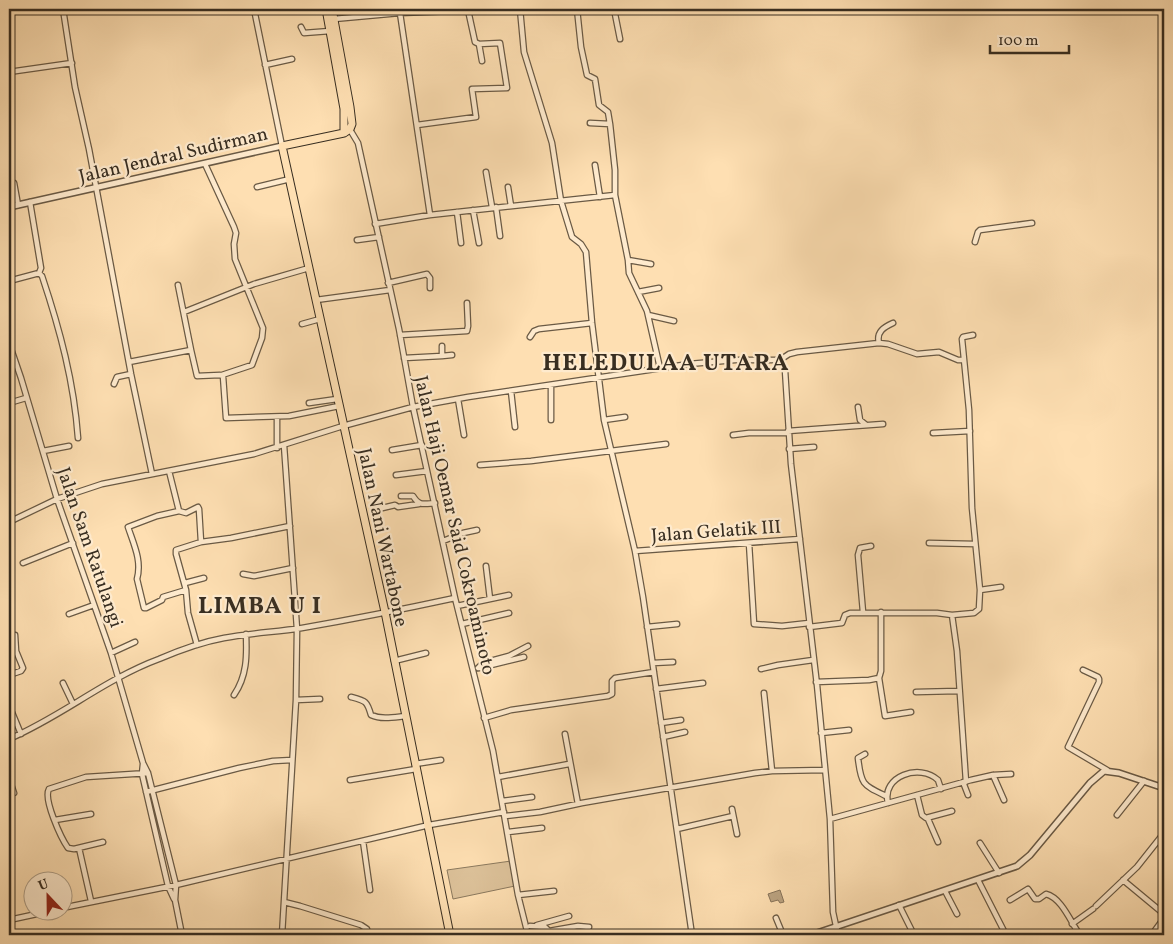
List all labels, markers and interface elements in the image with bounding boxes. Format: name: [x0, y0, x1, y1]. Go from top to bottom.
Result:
scale bar: [990, 22, 1069, 54]
text: 100 m: [998, 31, 1038, 52]
street label: Jalan Jendral Sudirman: [76, 122, 271, 190]
district label: HELEDULAA UTARA: [542, 347, 790, 381]
street label: Jalan Haji Oemar Said Cokroaminoto: [407, 373, 501, 678]
street label: Jalan Nani Wartabone: [350, 446, 414, 629]
street label: Jalan Sam Ratulangi: [49, 464, 129, 632]
street label: Jalan Gelatik III: [650, 514, 782, 550]
district label: LIMBA U I: [198, 590, 322, 624]
north arrow: [22, 872, 72, 922]
text: U: [36, 875, 52, 896]

